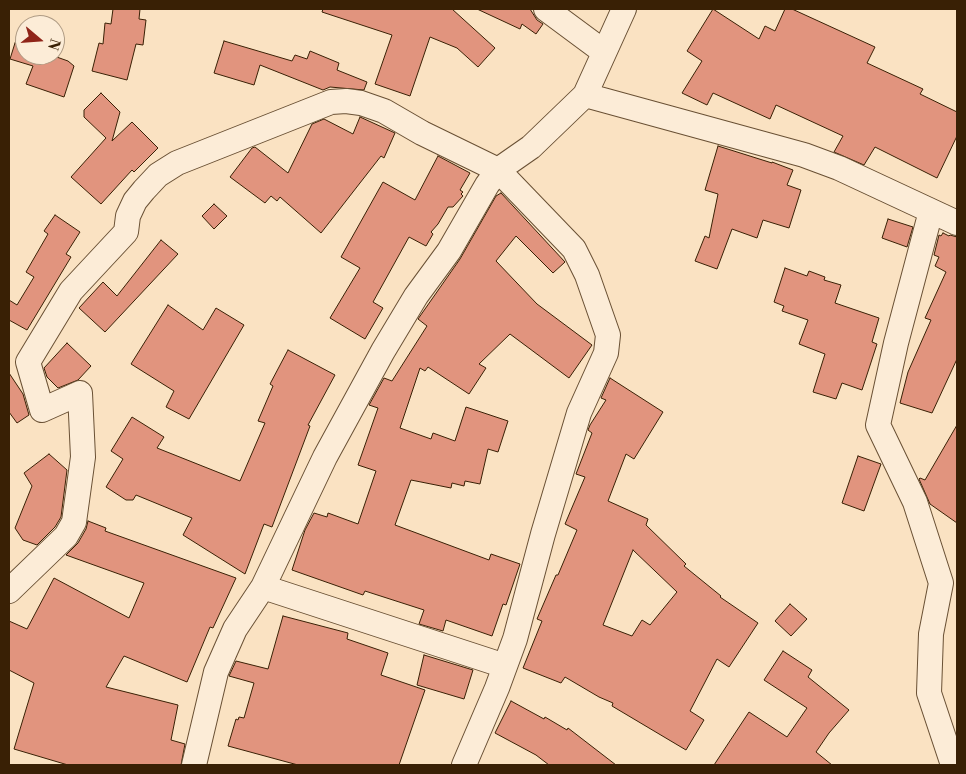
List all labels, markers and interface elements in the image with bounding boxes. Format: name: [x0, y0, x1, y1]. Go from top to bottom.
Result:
north arrow: [15, 15, 65, 65]
text: N: [43, 36, 64, 52]

